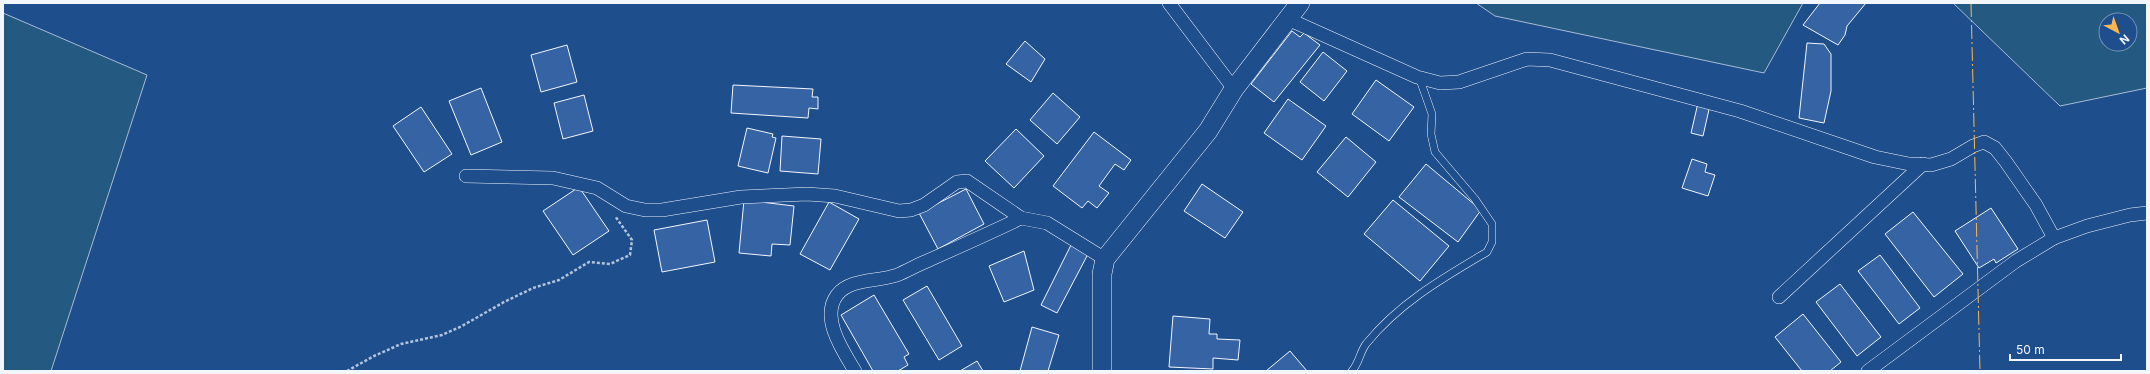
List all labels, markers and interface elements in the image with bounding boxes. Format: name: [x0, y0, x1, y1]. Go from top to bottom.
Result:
north arrow: [2098, 12, 2138, 52]
text: N: [2117, 32, 2132, 48]
scale bar: [2010, 336, 2121, 362]
text: 50 m: [2016, 342, 2045, 357]

